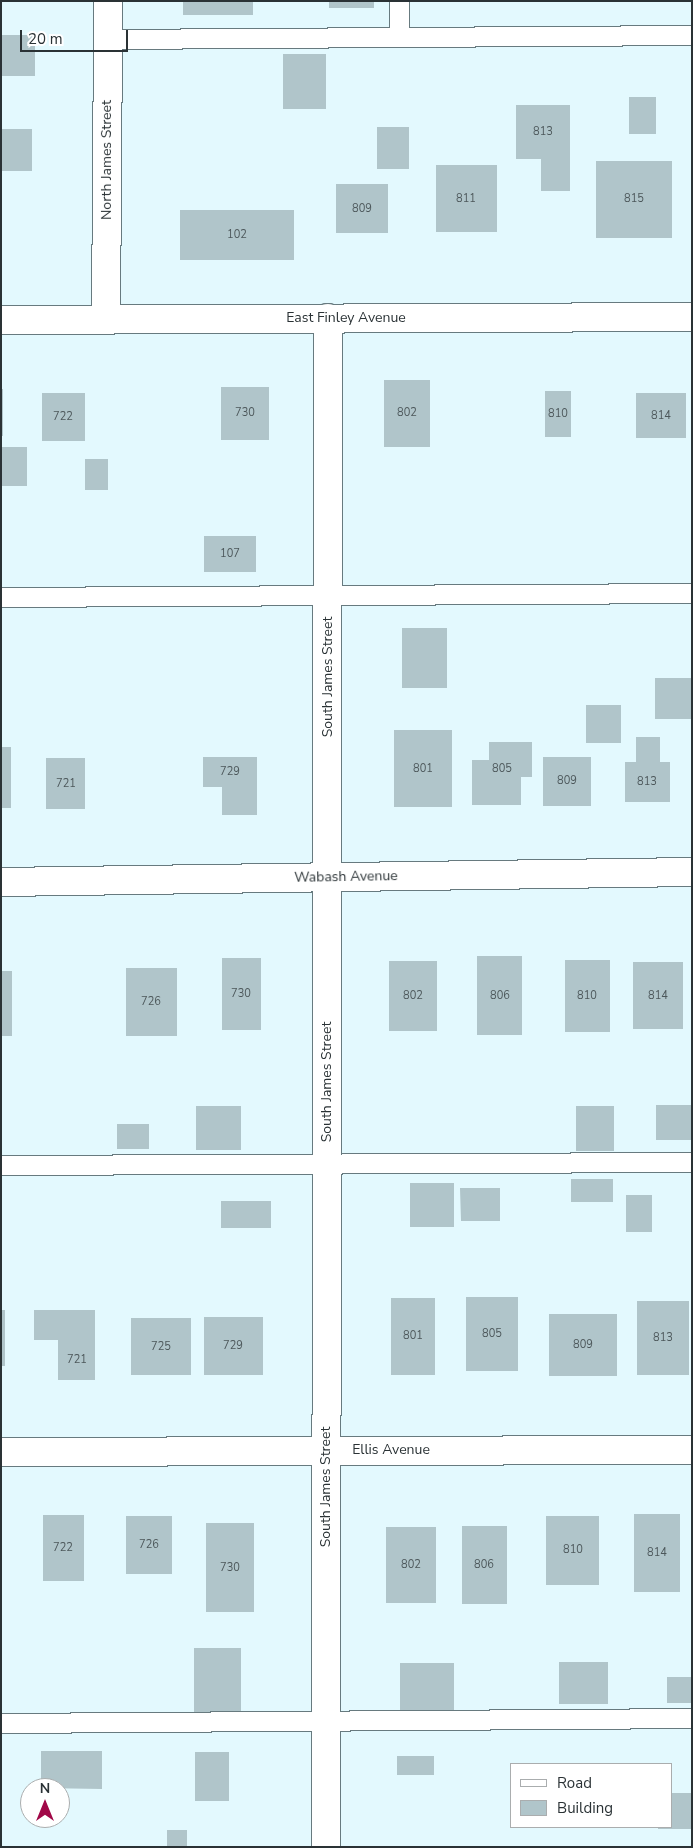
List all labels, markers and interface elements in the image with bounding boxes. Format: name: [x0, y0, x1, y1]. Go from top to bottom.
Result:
scale bar: [22, 20, 130, 52]
text: 20 m: [28, 29, 63, 49]
street label: North James Street: [99, 100, 115, 220]
house number: 813: [533, 125, 553, 139]
house number: 811: [456, 192, 476, 206]
house number: 815: [624, 192, 644, 206]
house number: 809: [352, 202, 372, 216]
house number: 102: [227, 228, 247, 242]
street label: East Finley Avenue: [286, 310, 406, 326]
house number: 730: [235, 406, 255, 420]
house number: 802: [397, 406, 417, 420]
house number: 810: [548, 407, 568, 421]
house number: 814: [651, 409, 671, 423]
house number: 722: [53, 410, 73, 424]
house number: 107: [220, 547, 240, 561]
street label: South James Street: [320, 617, 336, 737]
house number: 801: [413, 762, 433, 776]
house number: 805: [492, 762, 512, 776]
house number: 729: [220, 765, 240, 779]
house number: 809: [557, 774, 577, 788]
house number: 813: [637, 775, 657, 789]
house number: 721: [56, 777, 76, 791]
street label: Wabash Avenue: [294, 868, 398, 886]
house number: 730: [231, 987, 251, 1001]
house number: 802: [403, 989, 423, 1003]
house number: 806: [490, 989, 510, 1003]
house number: 810: [577, 989, 597, 1003]
house number: 814: [648, 989, 668, 1003]
house number: 726: [141, 995, 161, 1009]
street label: South James Street: [319, 1022, 335, 1142]
house number: 805: [482, 1327, 502, 1341]
house number: 801: [403, 1329, 423, 1343]
house number: 813: [653, 1331, 673, 1345]
house number: 809: [573, 1338, 593, 1352]
house number: 729: [223, 1339, 243, 1353]
house number: 725: [151, 1340, 171, 1354]
house number: 721: [67, 1353, 87, 1367]
street label: South James Street: [318, 1427, 334, 1547]
street label: Ellis Avenue: [352, 1442, 430, 1458]
house number: 726: [139, 1538, 159, 1552]
house number: 722: [53, 1541, 73, 1555]
house number: 810: [563, 1543, 583, 1557]
house number: 814: [647, 1546, 667, 1560]
house number: 802: [401, 1558, 421, 1572]
house number: 806: [474, 1558, 494, 1572]
house number: 730: [220, 1561, 240, 1575]
legend: [510, 1763, 673, 1828]
text: Road: [557, 1773, 592, 1793]
north arrow: [20, 1778, 70, 1828]
text: N: [40, 1779, 50, 1798]
text: Building: [557, 1798, 613, 1818]

